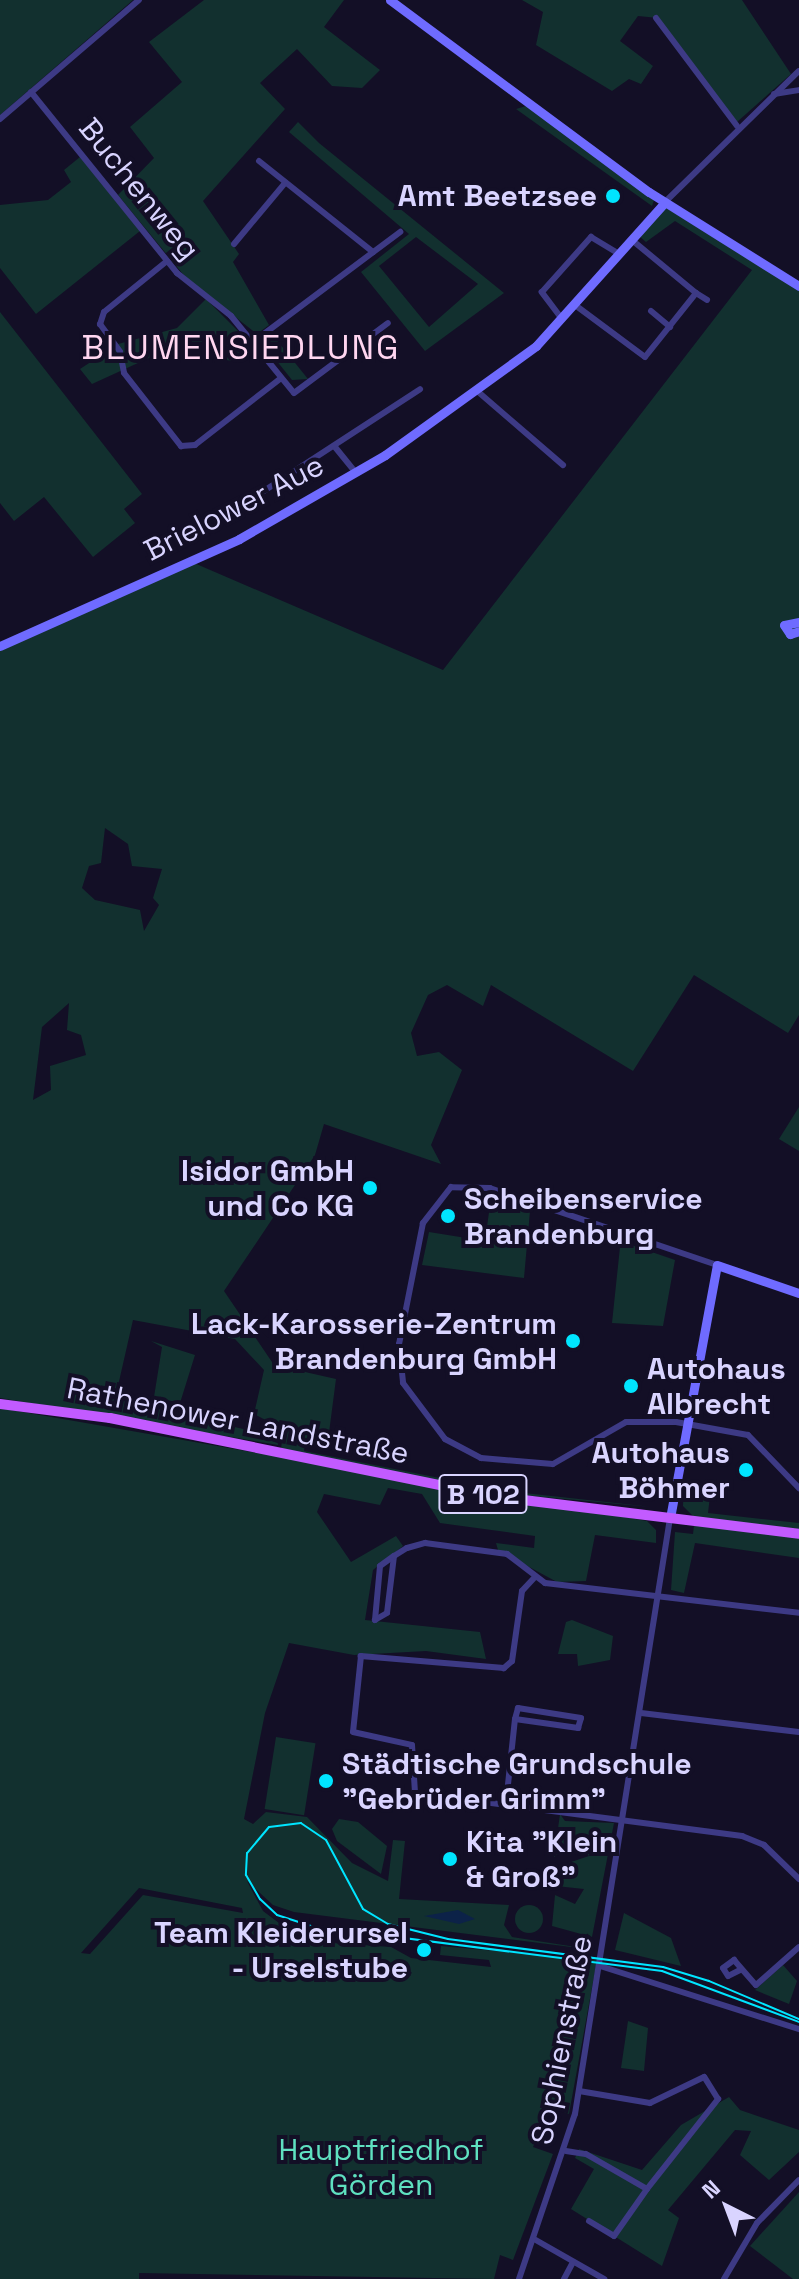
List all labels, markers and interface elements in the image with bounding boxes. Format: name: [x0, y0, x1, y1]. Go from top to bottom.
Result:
street label: Buchenweg: [71, 111, 207, 267]
place label: Amt Beetzsee: [398, 178, 597, 214]
marker: Amt Beetzsee: [604, 187, 622, 205]
district label: BLUMENSIEDLUNG: [82, 328, 400, 368]
street label: Brielower Aue: [138, 447, 330, 569]
place label: Isidor GmbH und Co KG: [181, 1153, 354, 1224]
marker: Isidor GmbH und Co KG: [361, 1179, 379, 1197]
place label: Scheibenservice Brandenburg: [464, 1181, 703, 1252]
marker: Scheibenservice Brandenburg: [439, 1207, 457, 1225]
place label: Lack-Karosserie-Zentrum Brandenburg GmbH: [191, 1306, 557, 1376]
marker: Lack-Karosserie-Zentrum Brandenburg GmbH: [564, 1332, 582, 1350]
place label: Autohaus Albrecht: [647, 1351, 786, 1422]
street label: Rathenower Landstraße: [64, 1370, 412, 1472]
marker: Autohaus Albrecht: [622, 1377, 640, 1395]
place label: Autohaus Böhmer: [591, 1435, 730, 1506]
marker: Autohaus Böhmer: [737, 1461, 755, 1479]
road number: B 102: [437, 1470, 529, 1518]
place label: Städtische Grundschule "Gebrüder Grimm": [342, 1746, 692, 1816]
marker: Städtische Grundschule "Gebrüder Grimm": [317, 1772, 335, 1790]
place label: Kita "Klein & Groß": [466, 1824, 617, 1894]
marker: Kita "Klein & Groß": [441, 1850, 459, 1868]
place label: Team Kleiderursel - Urselstube: [154, 1915, 408, 1986]
street label: Sophienstraße: [524, 1932, 600, 2148]
marker: Team Kleiderursel - Urselstube: [415, 1941, 433, 1959]
park label: Hauptfriedhof Görden: [278, 2132, 484, 2202]
north arrow: [687, 2167, 767, 2247]
text: N: [696, 2174, 726, 2205]

